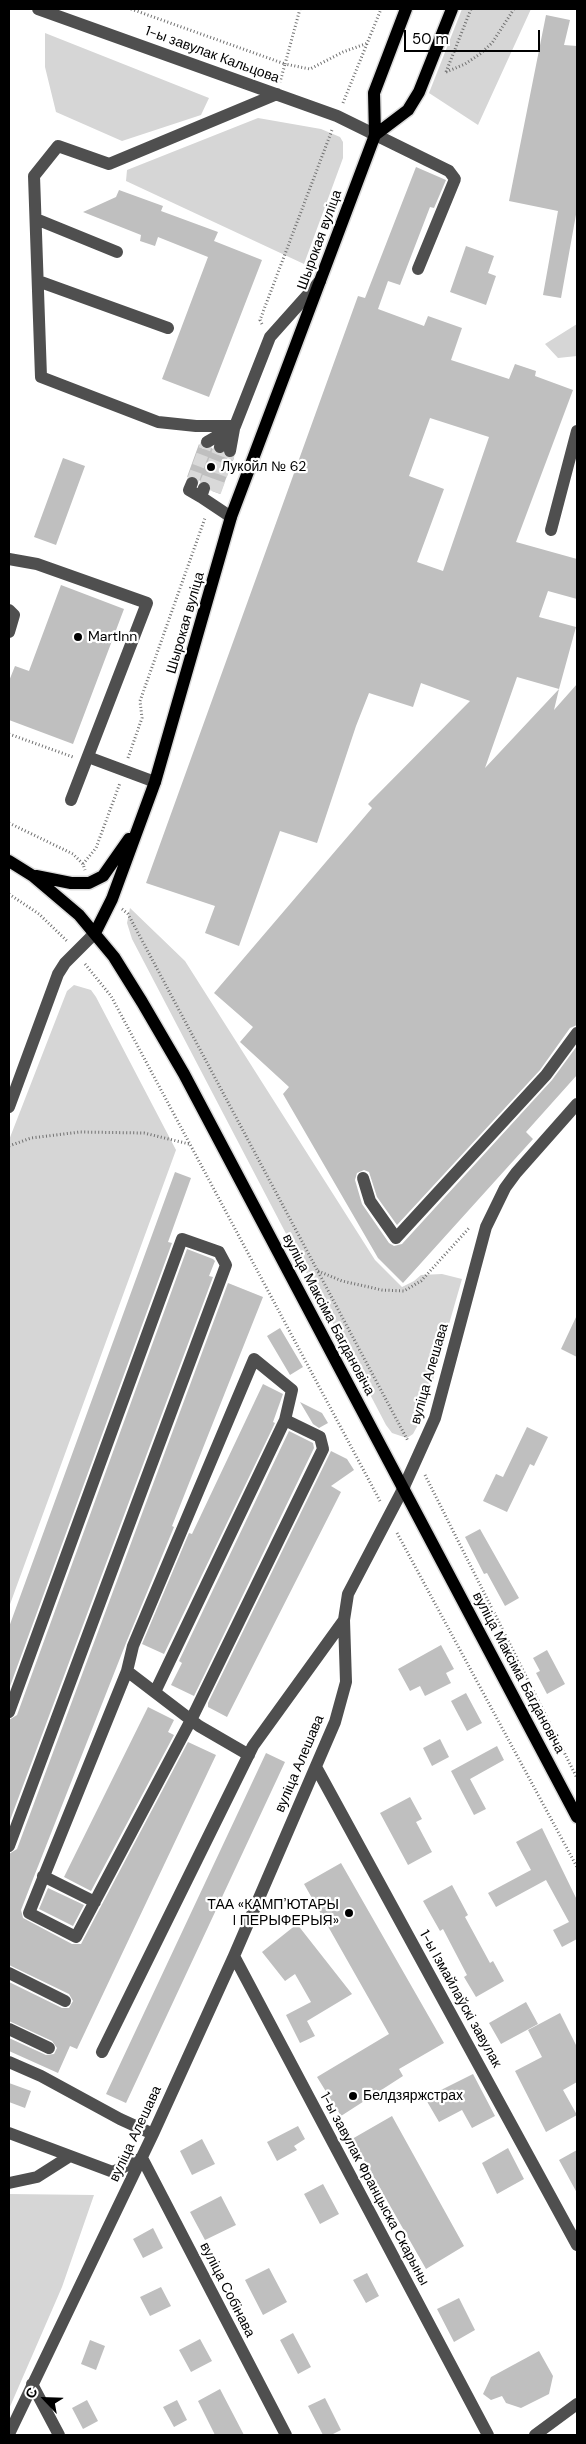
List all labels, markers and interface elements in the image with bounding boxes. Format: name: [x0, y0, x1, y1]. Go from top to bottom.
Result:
scale bar: [406, 20, 542, 52]
street label: 1-ы завулак Кальцова: [143, 23, 281, 87]
text: 50 m: [412, 29, 449, 49]
street label: Шырокая вуліца: [294, 188, 346, 292]
place label: Лукойл № 62: [221, 459, 306, 475]
marker: Лукойл № 62: [205, 461, 217, 473]
street label: Шырокая вуліца: [163, 570, 209, 676]
place label: MartInn: [88, 629, 137, 645]
marker: MartInn: [72, 631, 84, 643]
street label: вуліца Максіма Багдановіча: [278, 1231, 378, 1399]
street label: вуліца Алешава: [408, 1322, 452, 1426]
street label: вуліца Максіма Багдановіча: [468, 1589, 568, 1757]
street label: вуліца Алешава: [272, 1713, 328, 1815]
place label: ТАА «КАМПʼЮТАРЫ I ПЕРЫФЕРЫЯ»: [207, 1897, 339, 1930]
marker: ТАА «КАМПʼЮТАРЫ I ПЕРЫФЕРЫЯ»: [343, 1907, 355, 1919]
street label: 1-ы Ізмайлаўскі завулак: [415, 1927, 505, 2071]
street label: вуліца Алешава: [106, 2083, 166, 2185]
place label: Белдзяржстрах: [363, 2088, 463, 2104]
street label: 1-ы завулак Францыска Скарыны: [316, 2089, 432, 2289]
marker: Белдзяржстрах: [347, 2090, 359, 2102]
street label: вуліца Собінава: [196, 2240, 258, 2340]
north arrow: [20, 2374, 70, 2424]
text: С: [21, 2385, 42, 2401]

